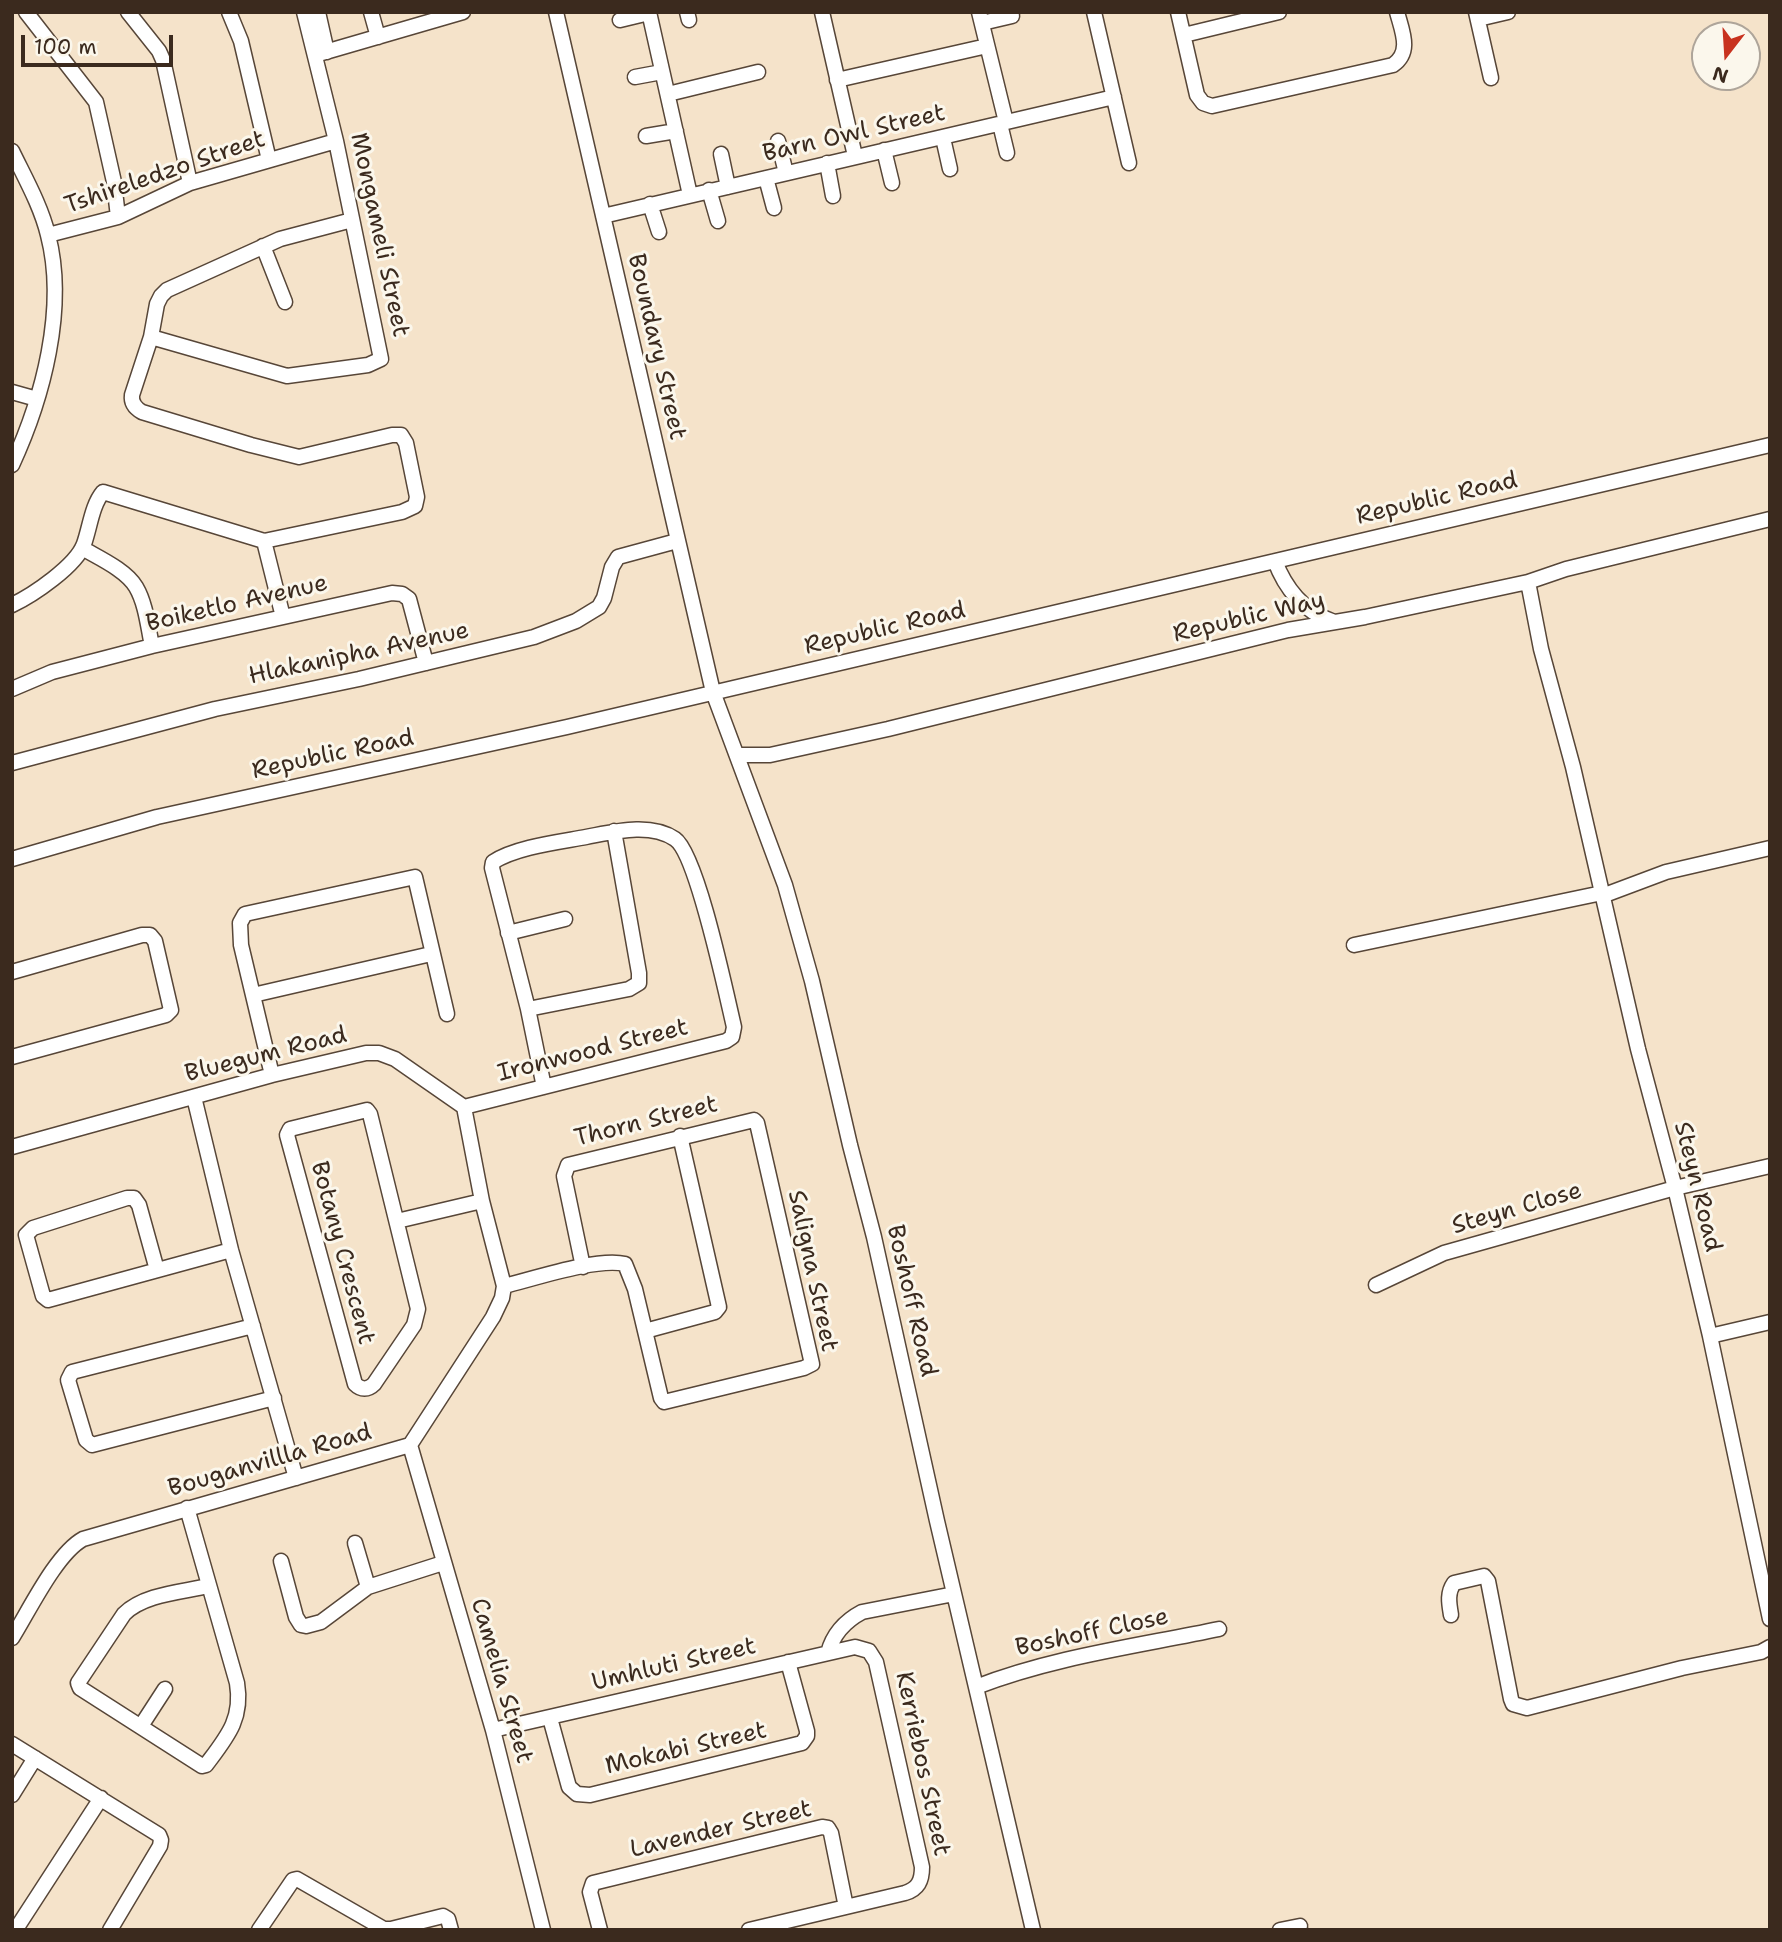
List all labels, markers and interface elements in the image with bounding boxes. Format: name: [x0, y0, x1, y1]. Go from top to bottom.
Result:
scale bar: [24, 21, 177, 65]
north arrow: [1691, 21, 1761, 91]
text: 100 m: [34, 33, 97, 61]
text: N: [1709, 60, 1731, 89]
street label: Barn Owl Street: [760, 99, 948, 169]
street label: Tshireledzo Street: [61, 125, 269, 221]
street label: Mongameli Street: [343, 130, 415, 340]
street label: Boundary Street: [621, 251, 691, 443]
street label: Republic Road: [1353, 466, 1521, 532]
street label: Boiketlo Avenue: [143, 569, 331, 639]
street label: Republic Way: [1170, 587, 1328, 649]
street label: Republic Road: [801, 596, 969, 662]
street label: Hlakanipha Avenue: [246, 617, 472, 691]
street label: Republic Road: [249, 724, 417, 786]
street label: Ironwood Street: [495, 1013, 691, 1089]
street label: Bluegum Road: [182, 1021, 350, 1089]
street label: Thorn Street: [571, 1090, 721, 1154]
street label: Steyn Road: [1667, 1119, 1727, 1255]
street label: Botany Crescent: [304, 1158, 380, 1348]
street label: Steyn Close: [1449, 1177, 1585, 1241]
street label: Saligna Street: [781, 1188, 843, 1354]
street label: Boshoff Road: [880, 1222, 942, 1380]
street label: Bouganvillla Road: [165, 1418, 375, 1504]
street label: Camelia Street: [464, 1595, 538, 1767]
street label: Boshoff Close: [1013, 1603, 1171, 1663]
street label: Umhluti Street: [589, 1632, 759, 1698]
street label: Kerriebos Street: [888, 1669, 956, 1859]
street label: Mokabi Street: [603, 1716, 769, 1782]
street label: Lavender Street: [627, 1795, 815, 1865]

